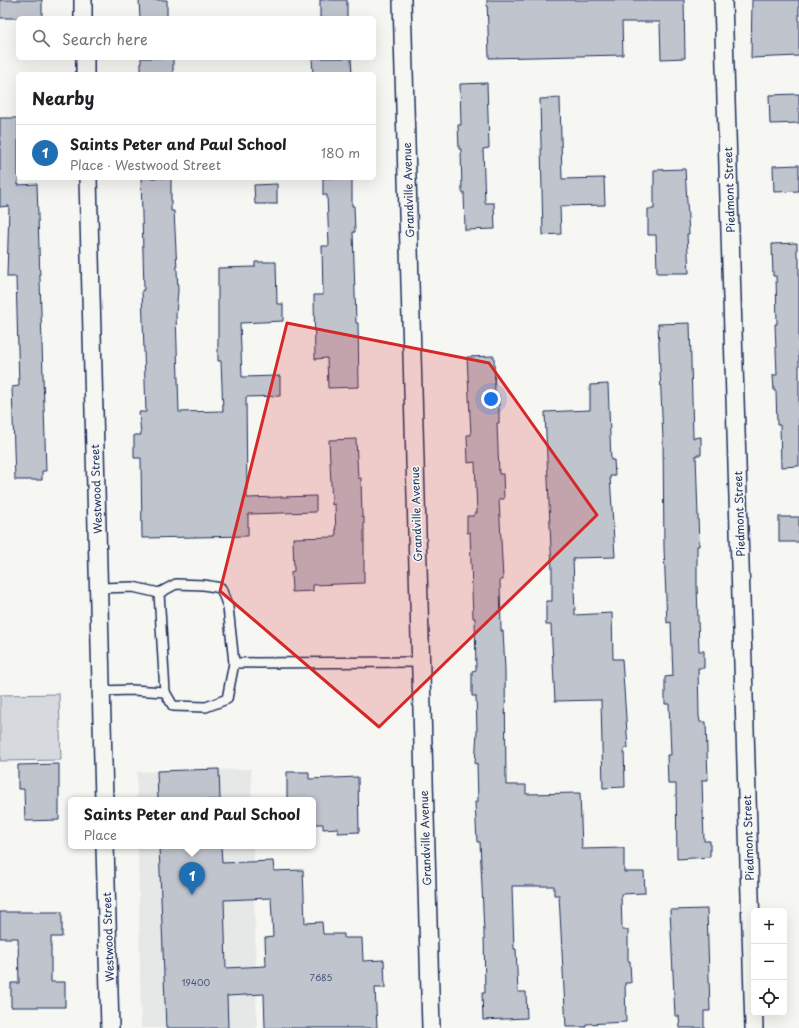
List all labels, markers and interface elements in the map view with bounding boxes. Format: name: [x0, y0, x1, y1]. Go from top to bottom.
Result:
search box: [16, 16, 376, 60]
icon: search: [30, 27, 52, 49]
text: Search here: [62, 27, 148, 50]
text: Nearby: [32, 85, 94, 111]
text: Saints Peter and Paul School: [70, 132, 287, 155]
street label: Grandville Avenue: [398, 142, 418, 238]
text: 1: [42, 143, 48, 162]
text: 180 m: [321, 143, 360, 162]
street label: Piedmont Street: [719, 147, 739, 233]
text: Place · Westwood Street: [70, 155, 221, 174]
your location: [481, 389, 501, 409]
street label: Westwood Street: [86, 443, 106, 534]
street label: Grandville Avenue: [406, 466, 426, 562]
street label: Piedmont Street: [729, 471, 749, 557]
street label: Grandville Avenue: [415, 790, 435, 886]
street label: Piedmont Street: [738, 795, 758, 881]
popup: [68, 797, 316, 849]
text: Saints Peter and Paul School: [84, 802, 300, 825]
text: Place: [84, 825, 117, 844]
pin: 1: [179, 862, 205, 895]
street label: Westwood Street: [98, 891, 118, 982]
map controls: [751, 908, 787, 1016]
button: +: [751, 908, 787, 944]
button: −: [751, 944, 787, 980]
house number: 7685: [310, 970, 332, 984]
house number: 19400: [182, 975, 211, 989]
button: locate: [751, 980, 787, 1016]

